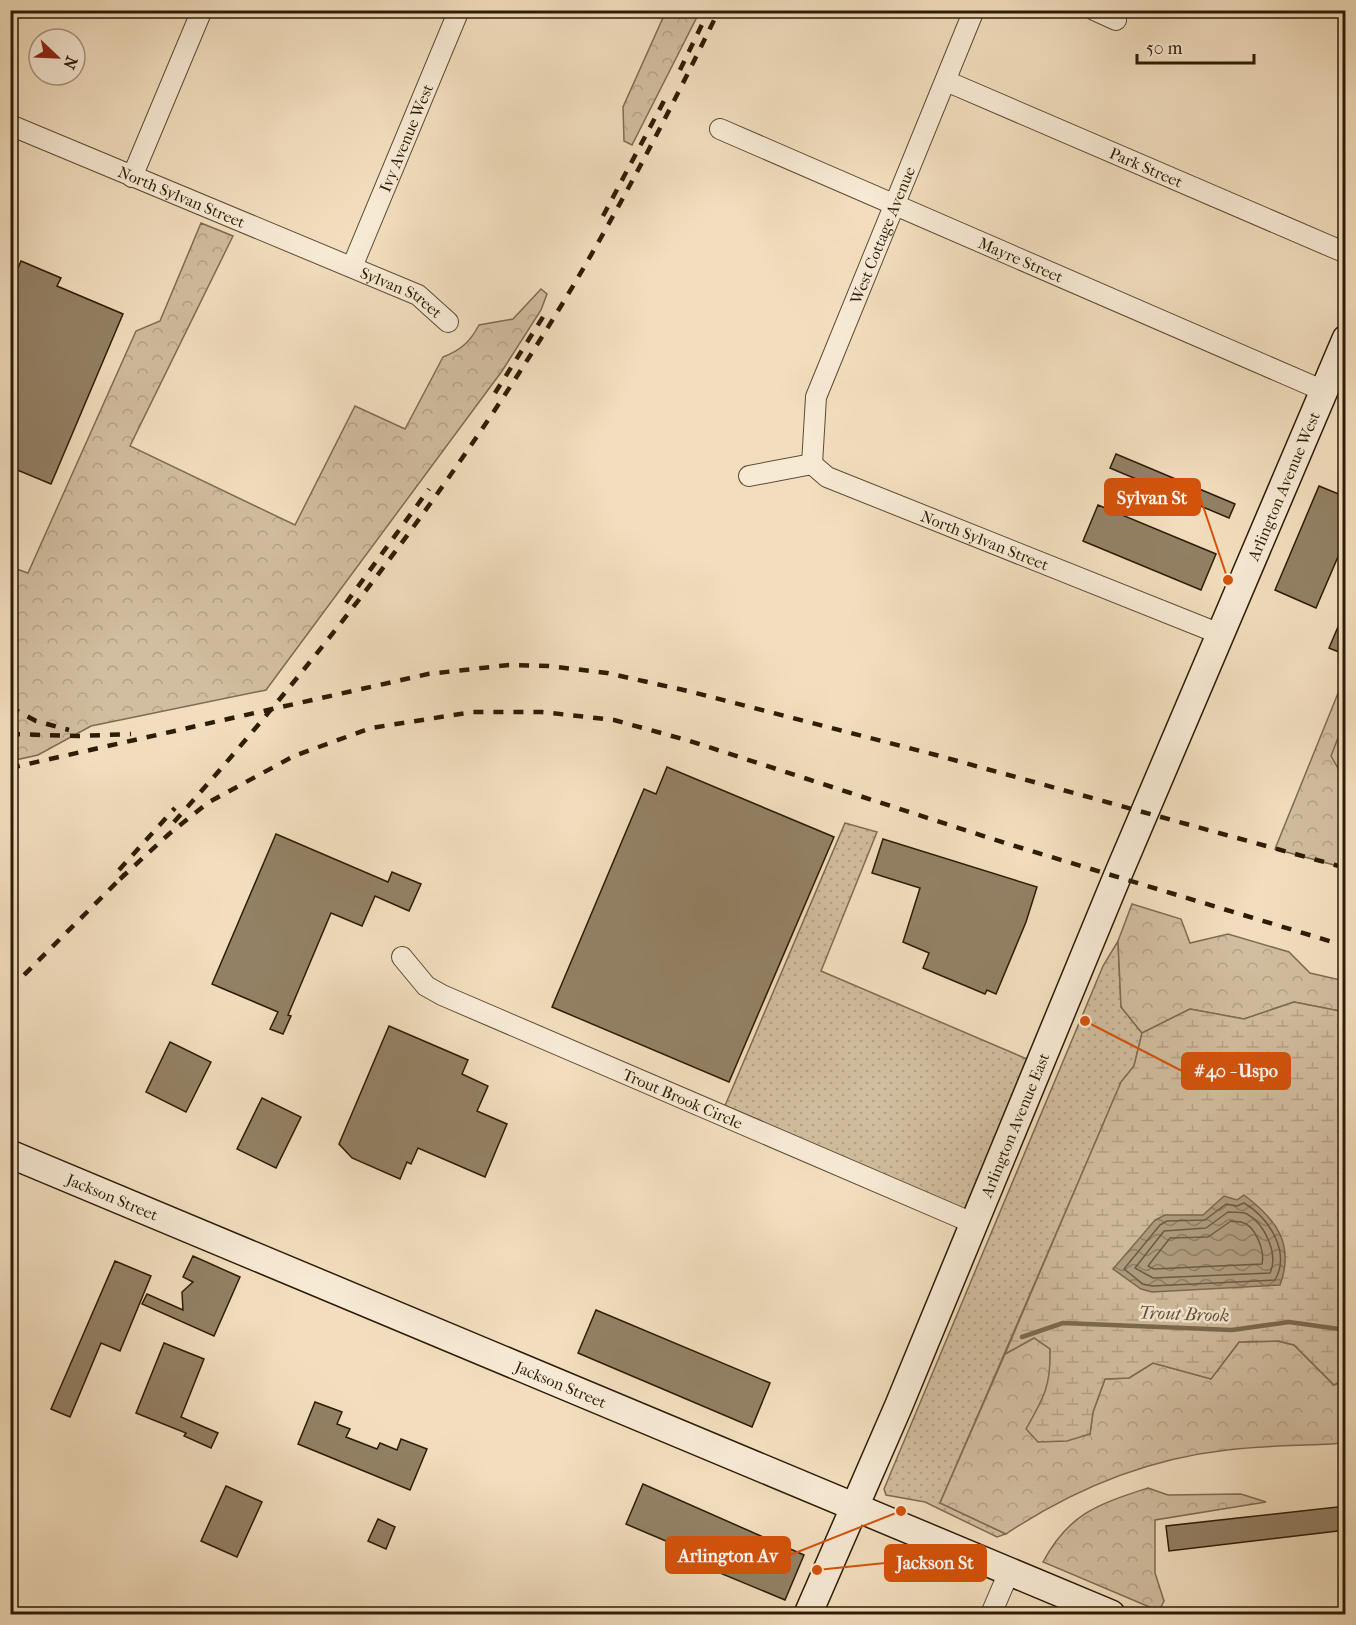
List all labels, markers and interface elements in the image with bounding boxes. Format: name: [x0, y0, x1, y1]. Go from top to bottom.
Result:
north arrow: [27, 27, 87, 87]
scale bar: [1137, 27, 1254, 65]
text: 50 m: [1146, 38, 1183, 59]
text: N: [59, 53, 81, 73]
street label: Ivy Avenue West: [375, 81, 437, 195]
street label: Park Street: [1107, 144, 1186, 192]
street label: North Sylvan Street: [115, 162, 248, 232]
street label: West Cottage Avenue: [846, 164, 919, 308]
street label: Mayre Street: [975, 233, 1066, 287]
street label: Sylvan Street: [357, 263, 446, 322]
street label: Arlington Avenue West: [1243, 409, 1324, 565]
callout: Sylvan St: [1105, 479, 1200, 515]
text: Sylvan St: [1117, 488, 1188, 509]
street label: North Sylvan Street: [918, 507, 1052, 575]
street label: Arlington Avenue East: [976, 1050, 1054, 1201]
callout: #40 - Uspo: [1182, 1053, 1290, 1089]
text: #40 - Uspo: [1194, 1061, 1278, 1082]
street label: Trout Brook Circle: [620, 1065, 746, 1133]
street label: Jackson Street: [62, 1169, 161, 1225]
water label: Trout Brook: [1138, 1302, 1230, 1327]
street label: Jackson Street: [510, 1356, 609, 1412]
callout: Arlington Av: [666, 1537, 790, 1573]
callout: Jackson St: [885, 1545, 986, 1581]
text: Arlington Av: [677, 1546, 779, 1567]
text: Jackson St: [894, 1553, 974, 1574]

